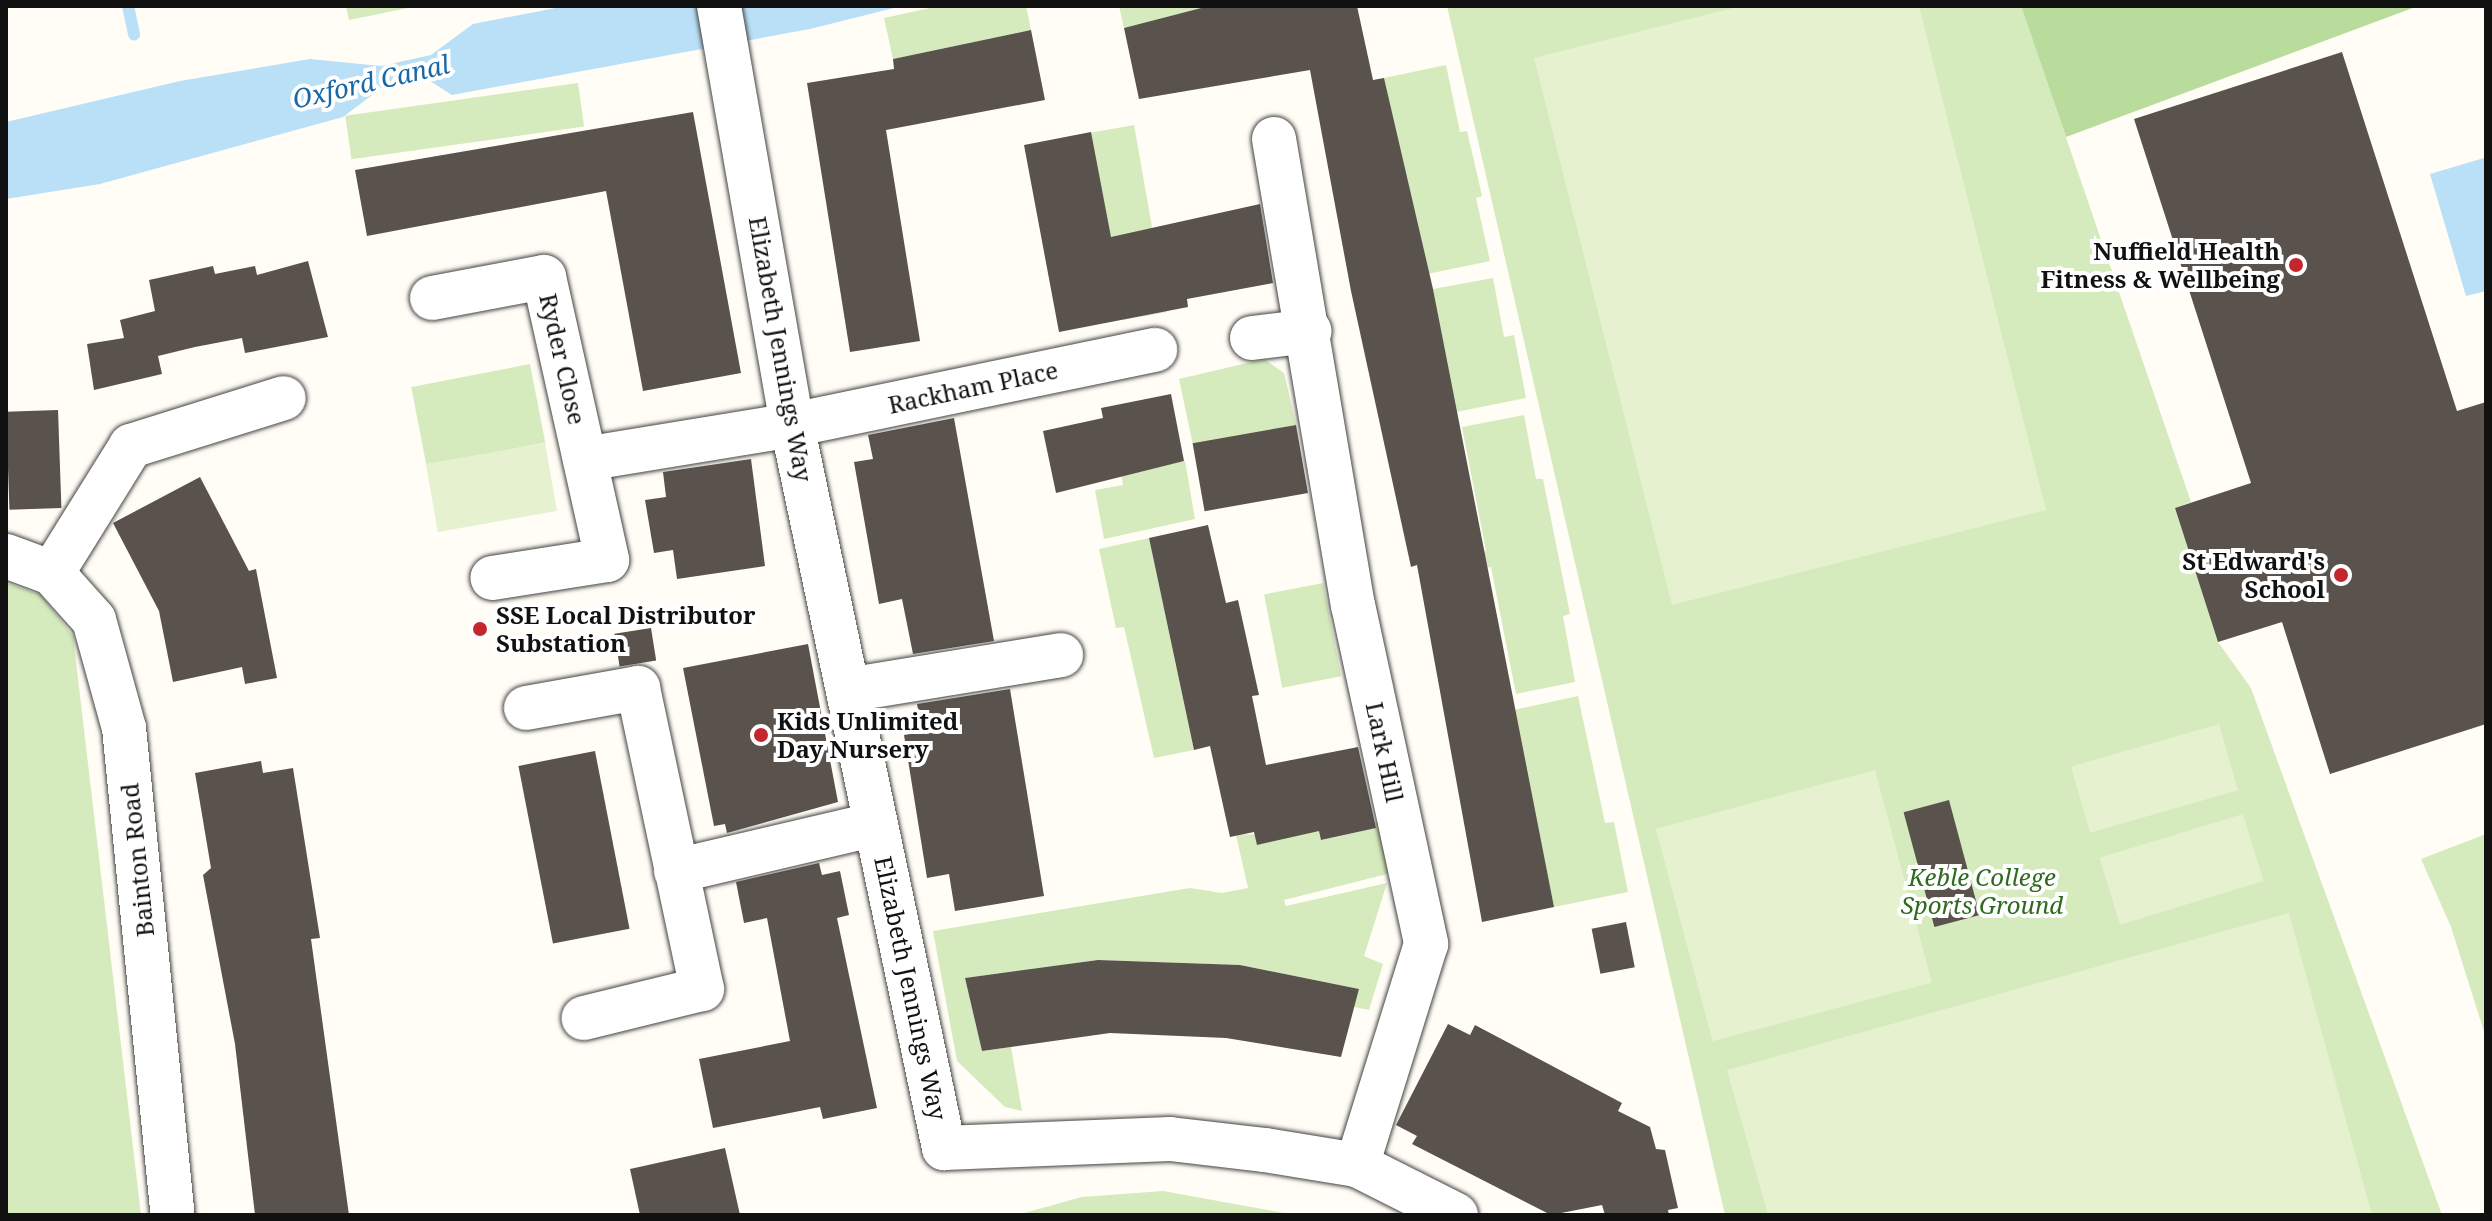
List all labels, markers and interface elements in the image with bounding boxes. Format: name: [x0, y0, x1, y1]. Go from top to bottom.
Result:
water label: Oxford Canal: [290, 49, 452, 115]
street label: Elizabeth Jennings Way: [743, 214, 819, 484]
place label: Nuffield Health Fitness & Wellbeing: [2040, 237, 2280, 293]
marker: Nuffield Health Fitness & Wellbeing: [2287, 256, 2305, 274]
street label: Ryder Close: [534, 291, 592, 427]
street label: Rackham Place: [885, 355, 1061, 419]
place label: St Edward's School: [2182, 547, 2325, 603]
marker: St Edward's School: [2332, 566, 2350, 584]
place label: SSE Local Distributor Substation: [496, 601, 756, 657]
marker: SSE Local Distributor Substation: [471, 620, 489, 638]
street label: Lark Hill: [1360, 699, 1410, 805]
place label: Kids Unlimited Day Nursery: [777, 707, 958, 763]
marker: Kids Unlimited Day Nursery: [752, 726, 770, 744]
street label: Bainton Road: [115, 782, 159, 938]
street label: Elizabeth Jennings Way: [869, 853, 953, 1123]
park label: Keble College Sports Ground: [1901, 863, 2063, 919]

